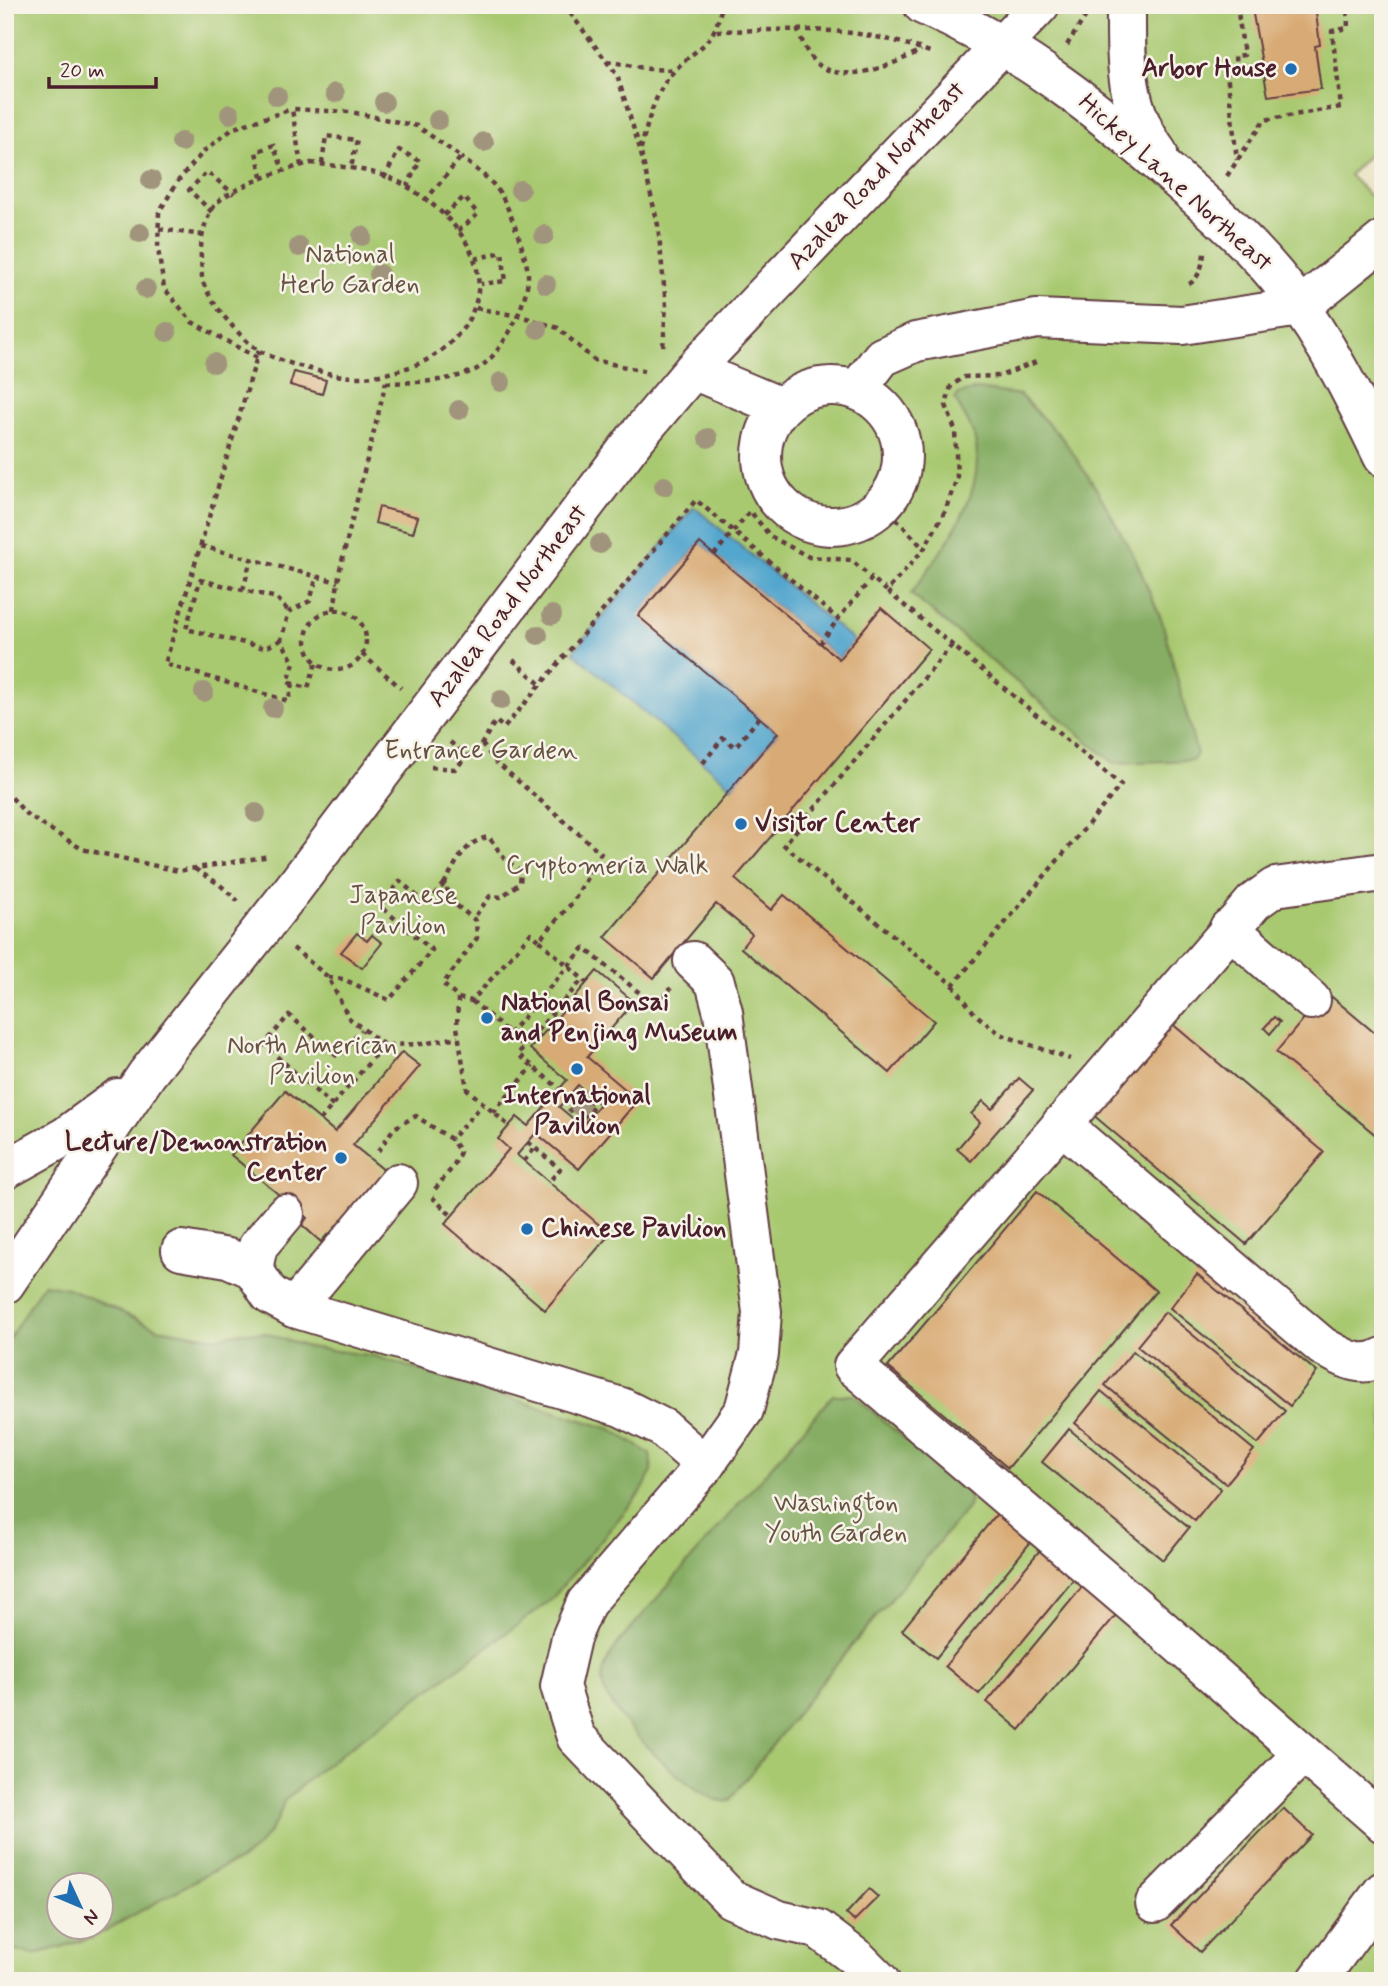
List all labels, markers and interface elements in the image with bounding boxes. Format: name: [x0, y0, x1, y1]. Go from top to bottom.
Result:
scale bar: [49, 46, 156, 90]
place label: Arbor House: [1141, 52, 1277, 86]
text: 20 m: [60, 57, 105, 85]
marker: Arbor House: [1283, 61, 1299, 77]
street label: Azalea Road Northeast: [781, 74, 973, 278]
street label: Hickey Lane Northeast: [1070, 86, 1280, 280]
park label: National Herb Garden: [280, 238, 420, 302]
street label: Azalea Road Northeast: [420, 497, 596, 715]
park label: Entrance Garden: [384, 734, 578, 768]
place label: Visitor Center: [755, 807, 921, 841]
marker: Visitor Center: [733, 816, 749, 832]
park label: Cryptomeria Walk: [506, 849, 708, 883]
park label: Japanese Pavilion: [349, 879, 457, 943]
place label: National Bonsai and Penjing Museum: [501, 986, 738, 1051]
marker: National Bonsai and Penjing Museum: [479, 1010, 495, 1026]
park label: North American Pavilion: [227, 1029, 397, 1093]
marker: International Pavilion: [569, 1061, 585, 1077]
place label: International Pavilion: [503, 1079, 651, 1143]
place label: Lecture/Demonstration Center: [65, 1126, 327, 1190]
marker: Lecture/Demonstration Center: [333, 1150, 349, 1166]
place label: Chinese Pavilion: [541, 1212, 726, 1246]
marker: Chinese Pavilion: [519, 1221, 535, 1237]
park label: Washington Youth Garden: [765, 1487, 907, 1551]
north arrow: [46, 1870, 116, 1940]
text: N: [78, 1904, 105, 1930]

